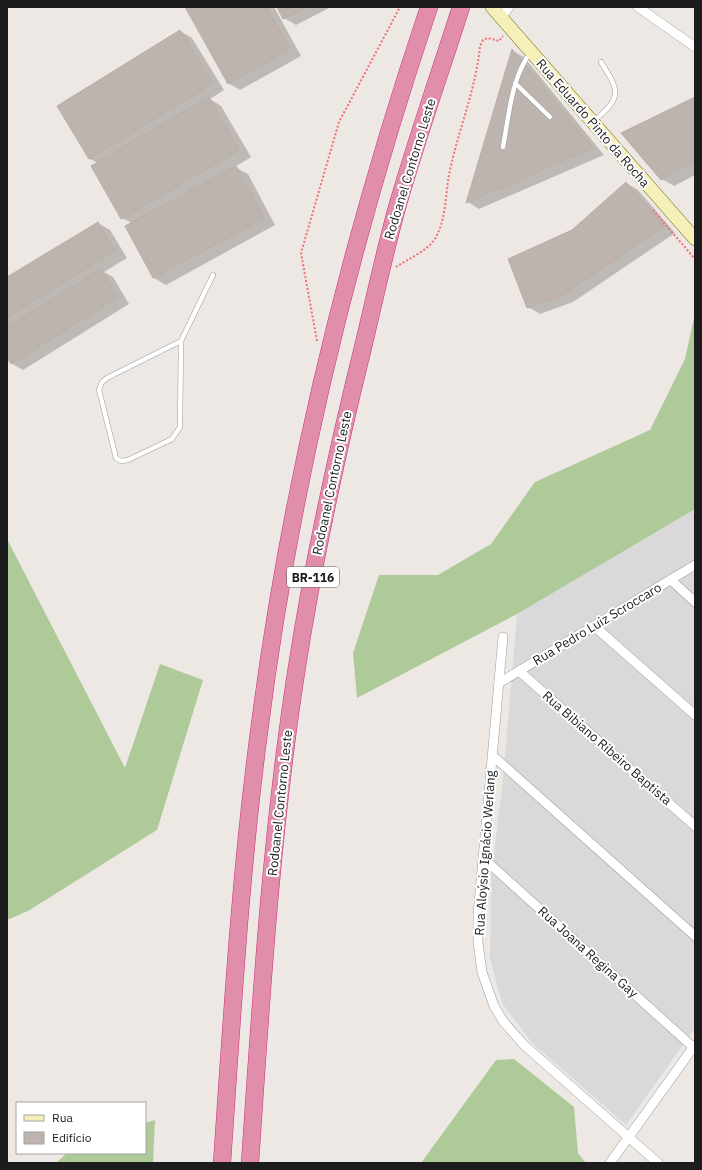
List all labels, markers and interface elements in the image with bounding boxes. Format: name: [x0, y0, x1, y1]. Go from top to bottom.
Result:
street label: Rua Eduardo Pinto da Rocha: [533, 55, 654, 191]
street label: Rodoanel Contorno Leste: [380, 96, 440, 242]
street label: Rodoanel Contorno Leste: [308, 409, 356, 557]
road number: BR-116: [287, 567, 339, 587]
street label: Rua Pedro Luiz Scroccaro: [530, 579, 664, 669]
street label: Rua Bibiano Ribeiro Baptista: [539, 687, 675, 809]
street label: Rodoanel Contorno Leste: [264, 729, 296, 877]
street label: Rua Aloýsio Ignácio Werlang: [471, 770, 499, 936]
street label: Rua Joana Regina Gay: [534, 902, 642, 1002]
legend: [16, 1102, 146, 1154]
text: Rua: [52, 1110, 73, 1125]
text: Edifício: [52, 1130, 92, 1145]

